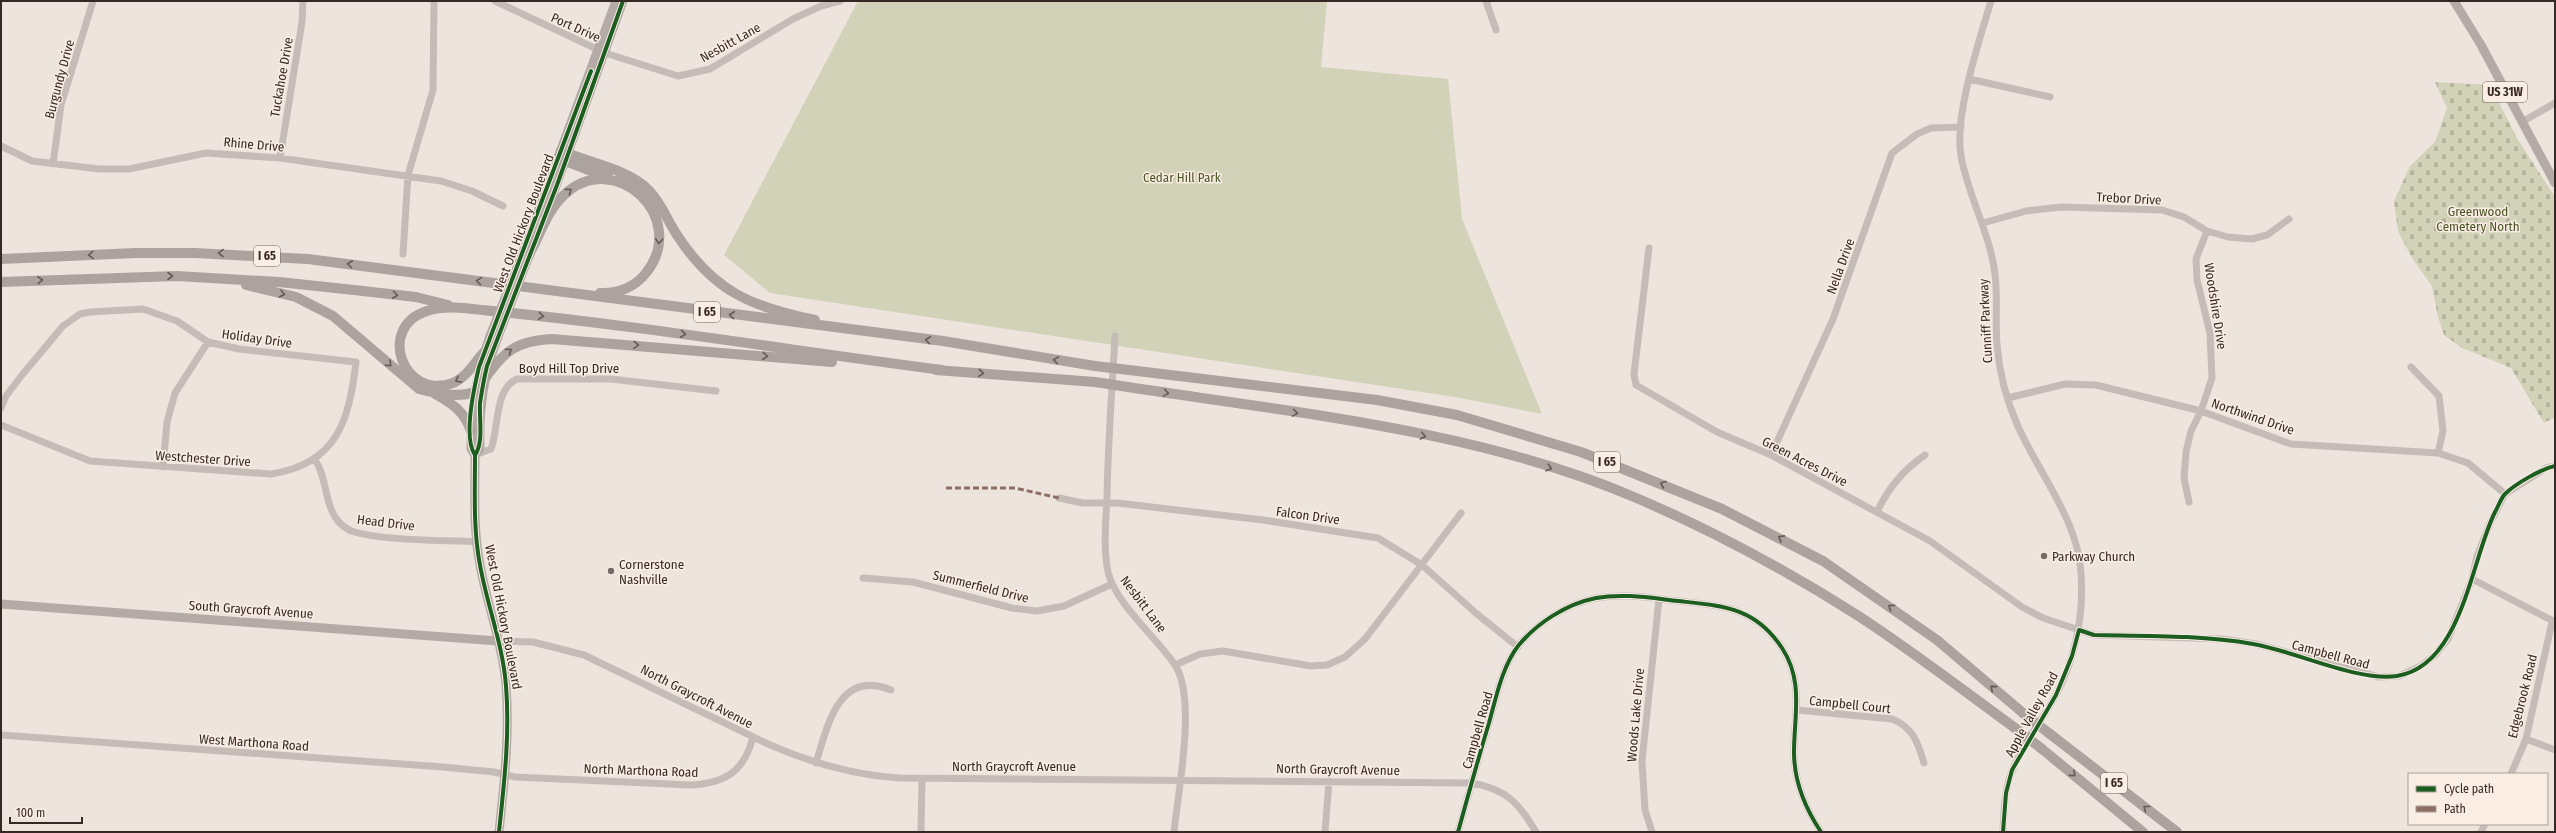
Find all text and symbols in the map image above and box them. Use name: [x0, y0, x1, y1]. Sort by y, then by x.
street label: Port Drive: [549, 10, 603, 45]
street label: Nesbitt Lane: [697, 20, 763, 65]
street label: Tuckahoe Drive: [267, 36, 296, 118]
street label: Burgundy Drive: [42, 38, 77, 120]
road number: US 31W: [2483, 82, 2527, 102]
street label: Rhine Drive: [223, 134, 285, 155]
street label: West Old Hickory Boulevard: [490, 152, 557, 294]
park label: Cedar Hill Park: [1143, 170, 1222, 185]
one-way arrow: [565, 189, 572, 196]
street label: Trebor Drive: [2096, 189, 2162, 208]
park label: Greenwood Cemetery North: [2436, 204, 2520, 234]
street label: Nella Drive: [1823, 236, 1857, 296]
one-way arrow: [654, 238, 663, 244]
road number: I 65: [254, 246, 280, 266]
one-way arrow: [218, 249, 224, 257]
one-way arrow: [88, 251, 94, 259]
one-way arrow: [347, 260, 354, 269]
street label: Woodshire Drive: [2201, 262, 2230, 350]
one-way arrow: [167, 272, 173, 280]
one-way arrow: [37, 276, 43, 284]
one-way arrow: [476, 277, 482, 286]
street label: Cunniff Parkway: [1976, 278, 1995, 364]
one-way arrow: [279, 289, 286, 297]
one-way arrow: [392, 290, 398, 299]
road number: I 65: [694, 302, 720, 322]
one-way arrow: [538, 311, 544, 320]
one-way arrow: [729, 311, 735, 320]
street label: Holiday Drive: [221, 326, 293, 351]
one-way arrow: [680, 329, 686, 338]
one-way arrow: [925, 335, 931, 344]
one-way arrow: [633, 341, 639, 350]
one-way arrow: [505, 348, 512, 356]
one-way arrow: [762, 351, 768, 360]
one-way arrow: [1053, 356, 1059, 365]
one-way arrow: [384, 360, 392, 367]
street label: Boyd Hill Top Drive: [519, 361, 619, 376]
one-way arrow: [978, 369, 984, 378]
one-way arrow: [455, 375, 462, 382]
one-way arrow: [1163, 388, 1170, 397]
street label: Northwind Drive: [2209, 395, 2296, 438]
one-way arrow: [1292, 408, 1298, 417]
one-way arrow: [1420, 431, 1426, 439]
street label: Green Acres Drive: [1760, 434, 1850, 489]
street label: Westchester Drive: [155, 448, 251, 469]
road number: I 65: [1594, 452, 1620, 472]
one-way arrow: [1545, 463, 1552, 472]
one-way arrow: [1660, 481, 1668, 489]
street label: Falcon Drive: [1275, 504, 1341, 527]
street label: Head Drive: [356, 512, 416, 533]
one-way arrow: [1778, 536, 1786, 543]
street label: West Old Hickory Boulevard: [482, 544, 525, 691]
place label: Parkway Church: [2052, 549, 2135, 564]
marker: Parkway Church: [2039, 551, 2049, 561]
place label: Cornerstone Nashville: [619, 557, 684, 587]
marker: Cornerstone Nashville: [606, 566, 616, 576]
street label: Summerfield Drive: [931, 567, 1030, 606]
street label: Nesbitt Lane: [1117, 573, 1170, 636]
street label: South Graycroft Avenue: [188, 598, 314, 621]
one-way arrow: [1889, 605, 1896, 612]
street label: Campbell Road: [2290, 637, 2371, 672]
street label: Edgebrook Road: [2505, 653, 2540, 740]
street label: North Graycroft Avenue: [638, 662, 755, 731]
street label: Woods Lake Drive: [1624, 668, 1647, 762]
street label: Apple Valley Road: [2002, 669, 2061, 759]
one-way arrow: [1991, 685, 1998, 692]
street label: Campbell Road: [1459, 690, 1496, 771]
street label: Campbell Court: [1808, 693, 1892, 716]
street label: West Marthona Road: [198, 731, 309, 754]
street label: North Graycroft Avenue: [952, 759, 1076, 774]
street label: North Marthona Road: [583, 761, 699, 780]
street label: North Graycroft Avenue: [1276, 761, 1400, 778]
one-way arrow: [2068, 770, 2075, 777]
road number: I 65: [2101, 773, 2127, 793]
legend: [2408, 773, 2548, 825]
text: Cycle path: [2444, 782, 2494, 796]
scale bar: [10, 799, 82, 825]
text: Path: [2444, 802, 2466, 816]
text: 100 m: [16, 806, 45, 820]
one-way arrow: [2143, 806, 2150, 813]

